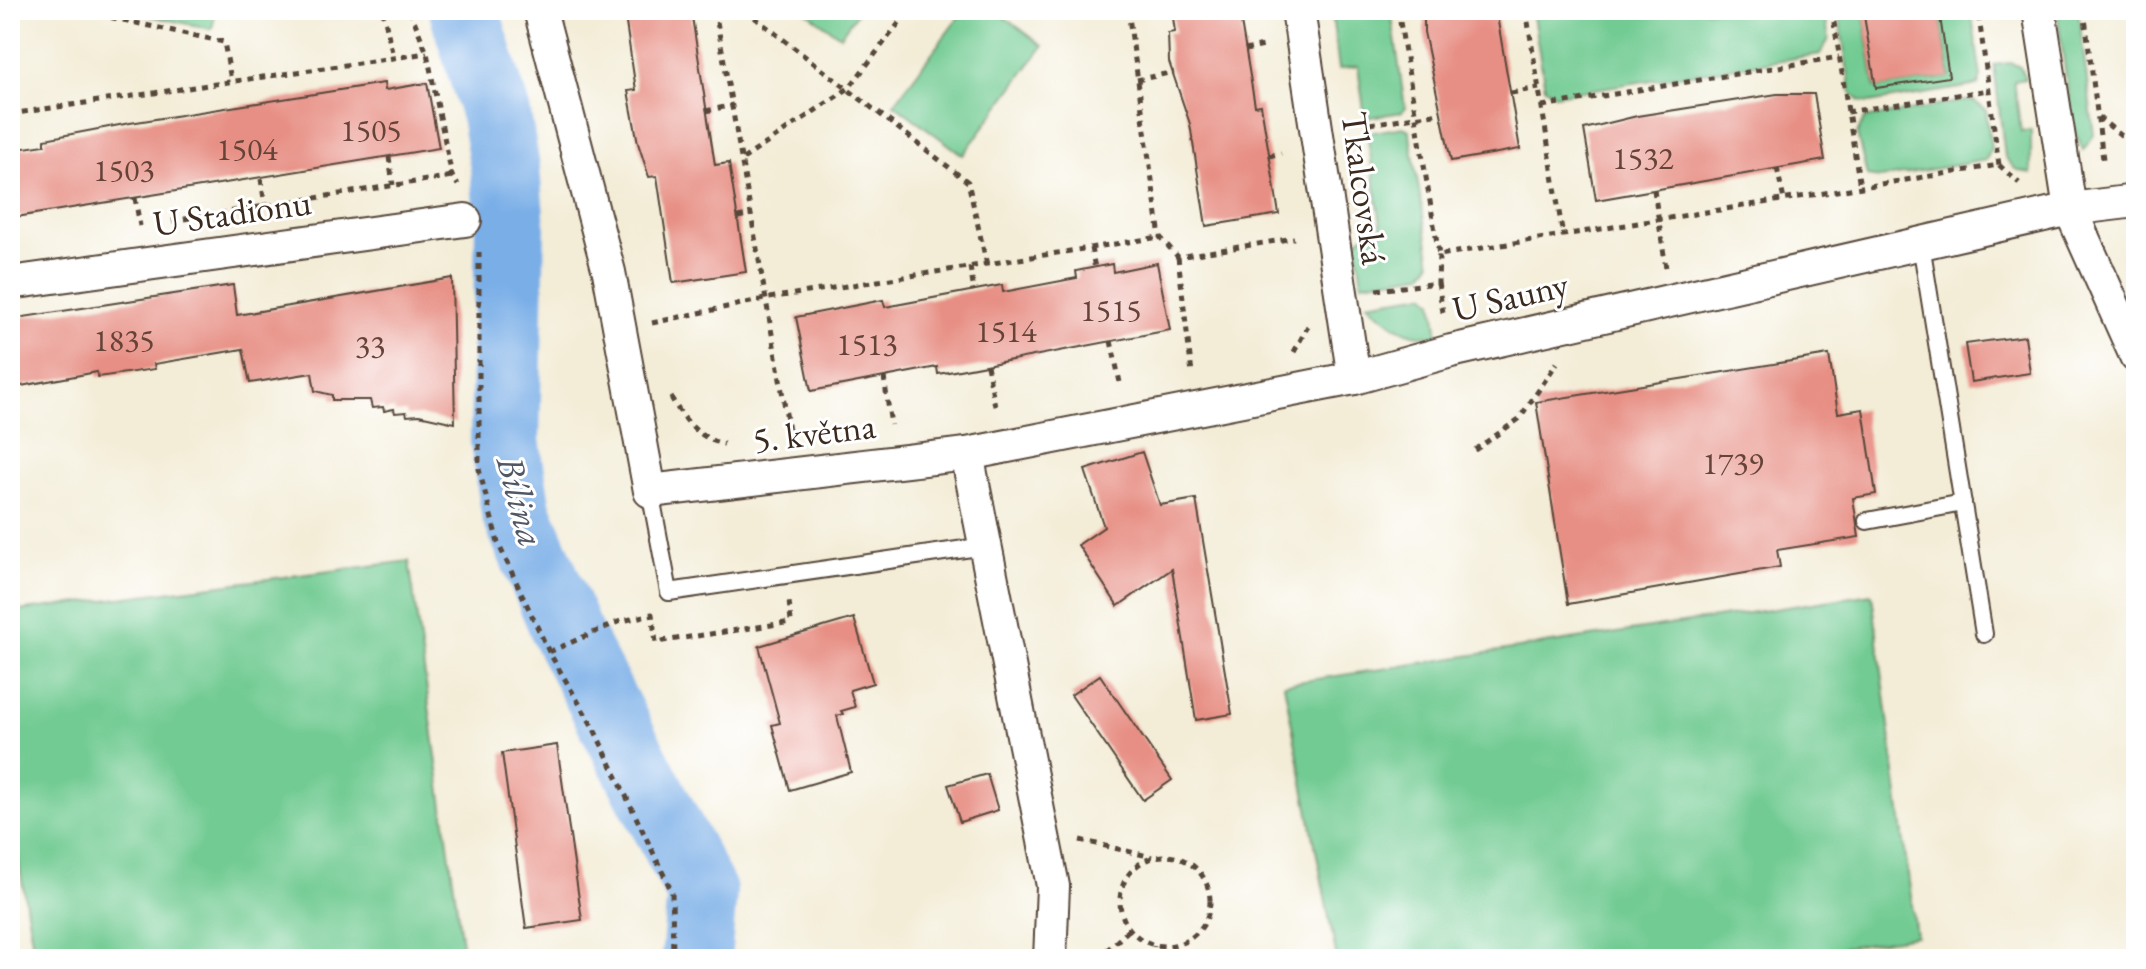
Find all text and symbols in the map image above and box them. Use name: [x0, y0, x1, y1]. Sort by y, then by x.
house number: 1505: [340, 109, 402, 151]
street label: Tkalcovská: [1331, 109, 1399, 268]
house number: 1504: [216, 128, 278, 170]
house number: 1532: [1612, 137, 1674, 179]
house number: 1503: [93, 149, 155, 191]
street label: U Stadionu: [150, 178, 314, 247]
street label: U Sauny: [1448, 260, 1573, 333]
house number: 1515: [1080, 289, 1142, 331]
house number: 1514: [975, 310, 1037, 352]
house number: 1835: [93, 319, 155, 361]
house number: 1513: [836, 323, 898, 365]
house number: 33: [355, 325, 385, 367]
street label: 5. května: [750, 402, 879, 463]
house number: 1739: [1702, 442, 1764, 484]
water label: Bílina: [486, 449, 557, 552]

